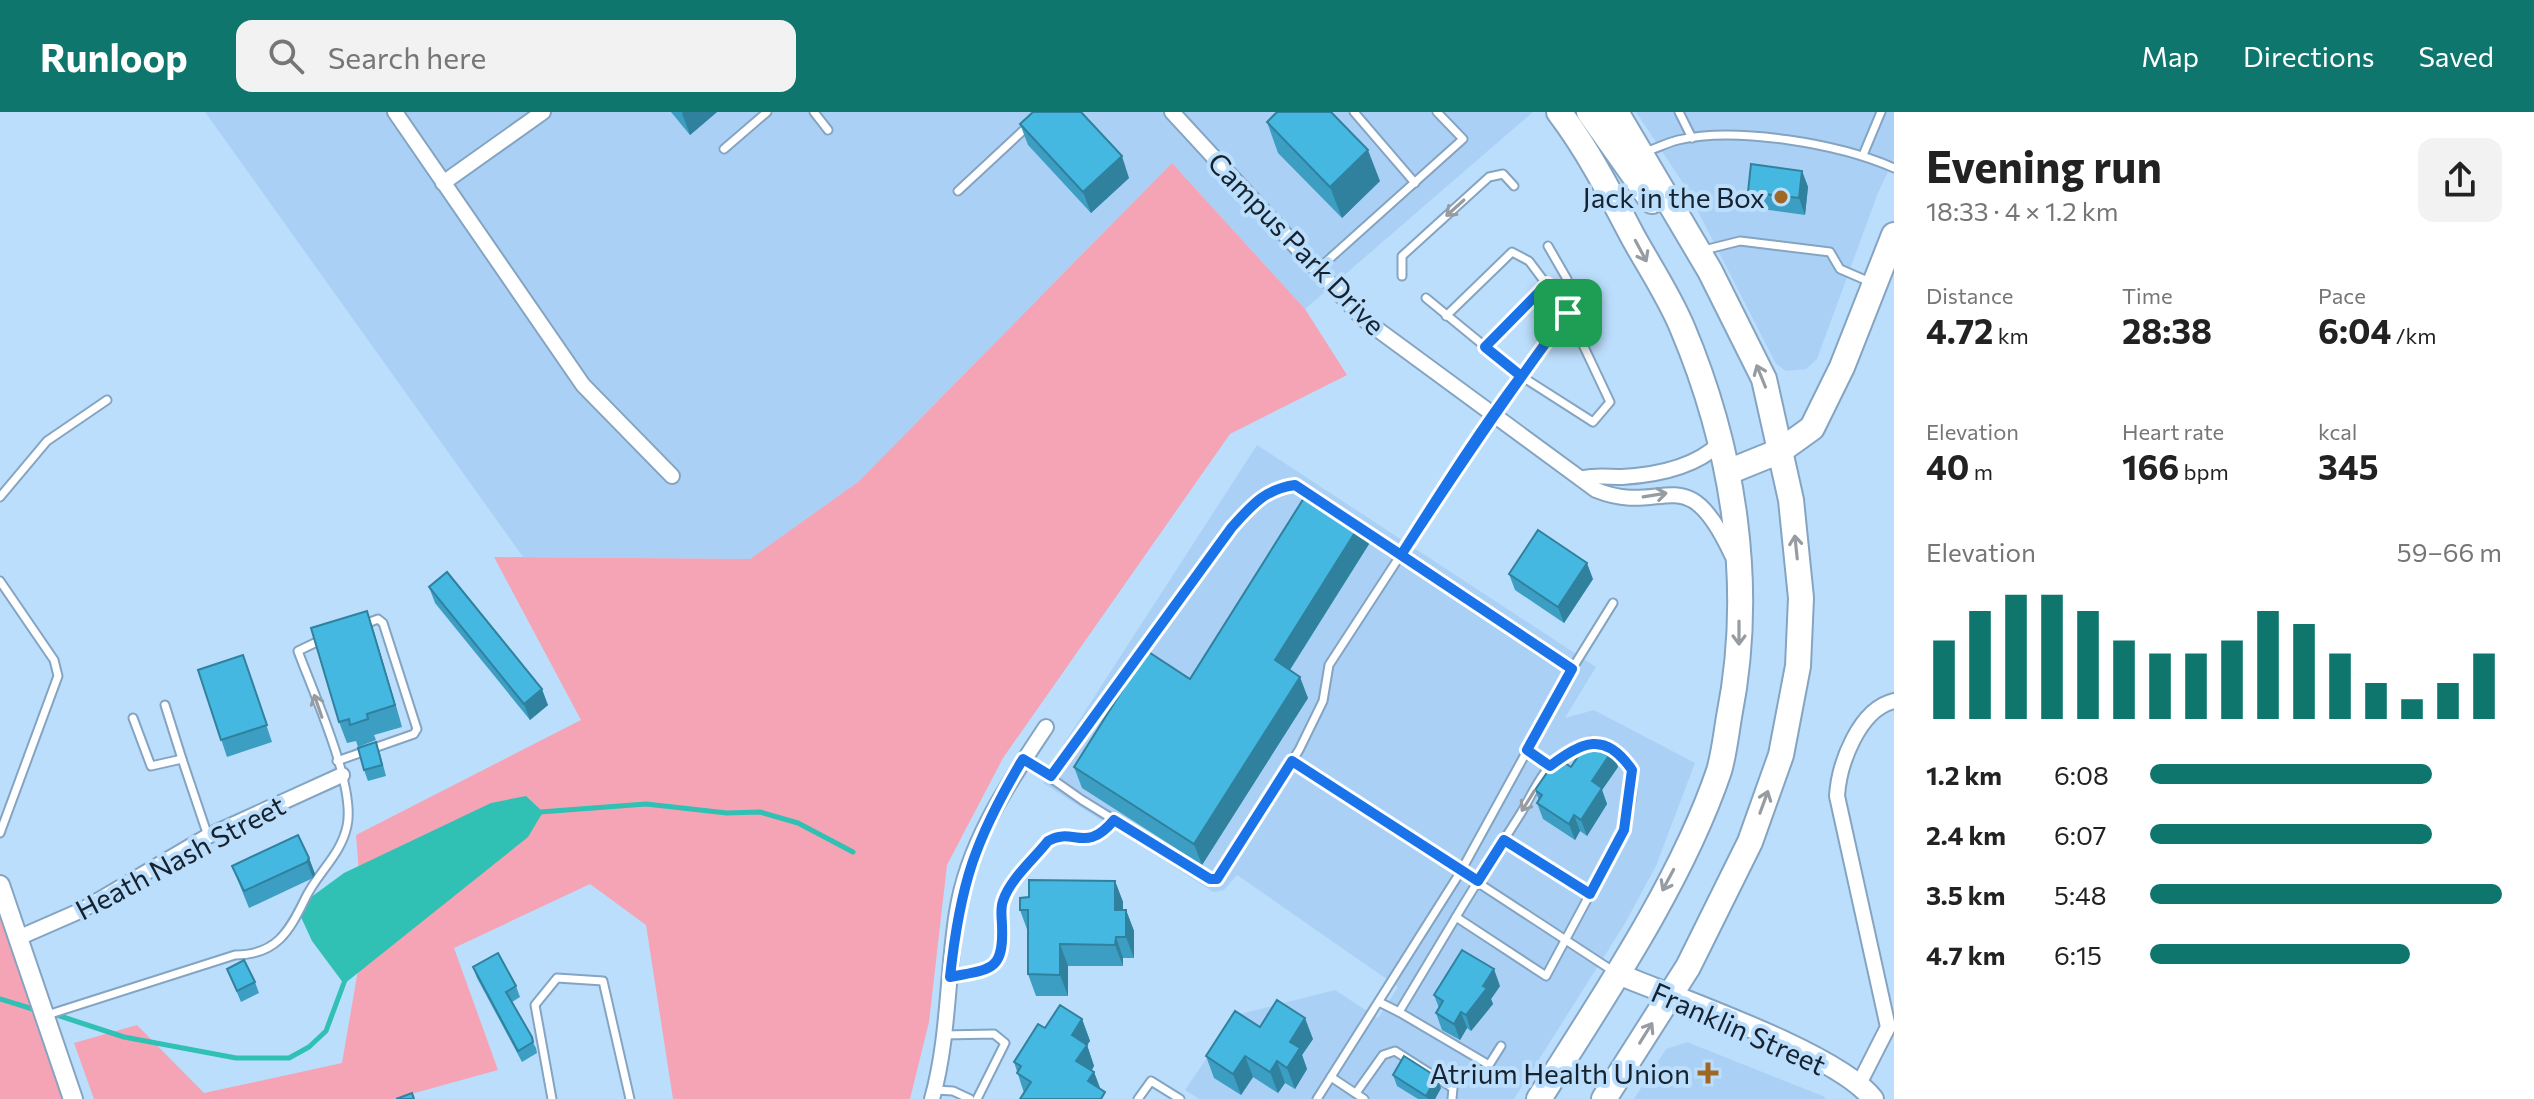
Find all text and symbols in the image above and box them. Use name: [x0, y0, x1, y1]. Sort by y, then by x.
search box: [236, 20, 796, 92]
text: Runloop: [40, 33, 188, 80]
icon: search: [264, 34, 308, 78]
text: Search here: [328, 38, 486, 75]
text: Map: [2141, 39, 2199, 73]
text: Directions: [2243, 39, 2374, 73]
text: Saved: [2418, 39, 2494, 73]
text: Evening run: [1926, 138, 2162, 192]
button: share: [2418, 138, 2502, 222]
street label: Campus Park Drive: [1201, 145, 1393, 341]
place label: Jack in the Box: [1583, 180, 1765, 214]
marker: Jack in the Box: [1772, 188, 1790, 206]
text: 18:33 · 4 × 1.2 km: [1926, 195, 2118, 226]
one-way arrow: [1445, 199, 1465, 217]
one-way arrow: [1634, 239, 1650, 263]
pin: [1534, 279, 1602, 347]
text: Distance: [1926, 282, 2013, 309]
text: Time: [2122, 282, 2173, 309]
text: Pace: [2318, 282, 2366, 309]
icon: arrive: [1546, 291, 1590, 335]
text: 4.72: [1926, 309, 1993, 351]
text: 28:38: [2122, 309, 2212, 351]
text: 6:04: [2318, 309, 2391, 351]
text: km: [1993, 322, 2029, 349]
text: /km: [2391, 322, 2437, 349]
one-way arrow: [1752, 364, 1767, 388]
text: Elevation: [1926, 418, 2019, 445]
text: Heart rate: [2122, 418, 2224, 445]
text: kcal: [2318, 418, 2357, 445]
text: 40: [1926, 445, 1969, 487]
text: 166: [2122, 445, 2179, 487]
text: 345: [2318, 445, 2379, 487]
text: m: [1969, 458, 1993, 485]
text: bpm: [2179, 458, 2229, 485]
one-way arrow: [1642, 487, 1668, 502]
one-way arrow: [1788, 534, 1803, 561]
text: Elevation: [1926, 536, 2036, 567]
text: 59–66 m: [2397, 536, 2502, 567]
one-way arrow: [1732, 619, 1747, 646]
one-way arrow: [309, 694, 324, 719]
text: 1.2 km: [1926, 759, 2002, 790]
text: 6:08: [2054, 759, 2109, 790]
street label: Heath Nash Street: [69, 787, 291, 927]
one-way arrow: [1520, 789, 1536, 812]
one-way arrow: [1758, 790, 1773, 815]
text: 2.4 km: [1926, 819, 2006, 850]
text: 6:07: [2054, 819, 2107, 850]
one-way arrow: [1660, 867, 1676, 891]
text: 3.5 km: [1926, 879, 2005, 910]
text: 5:48: [2054, 879, 2106, 910]
text: 4.7 km: [1926, 939, 2005, 970]
text: 6:15: [2054, 939, 2102, 970]
street label: Franklin Street: [1647, 974, 1831, 1082]
one-way arrow: [1639, 1022, 1655, 1045]
place label: Atrium Health Union: [1430, 1056, 1690, 1090]
marker: Atrium Health Union: [1697, 1062, 1719, 1084]

